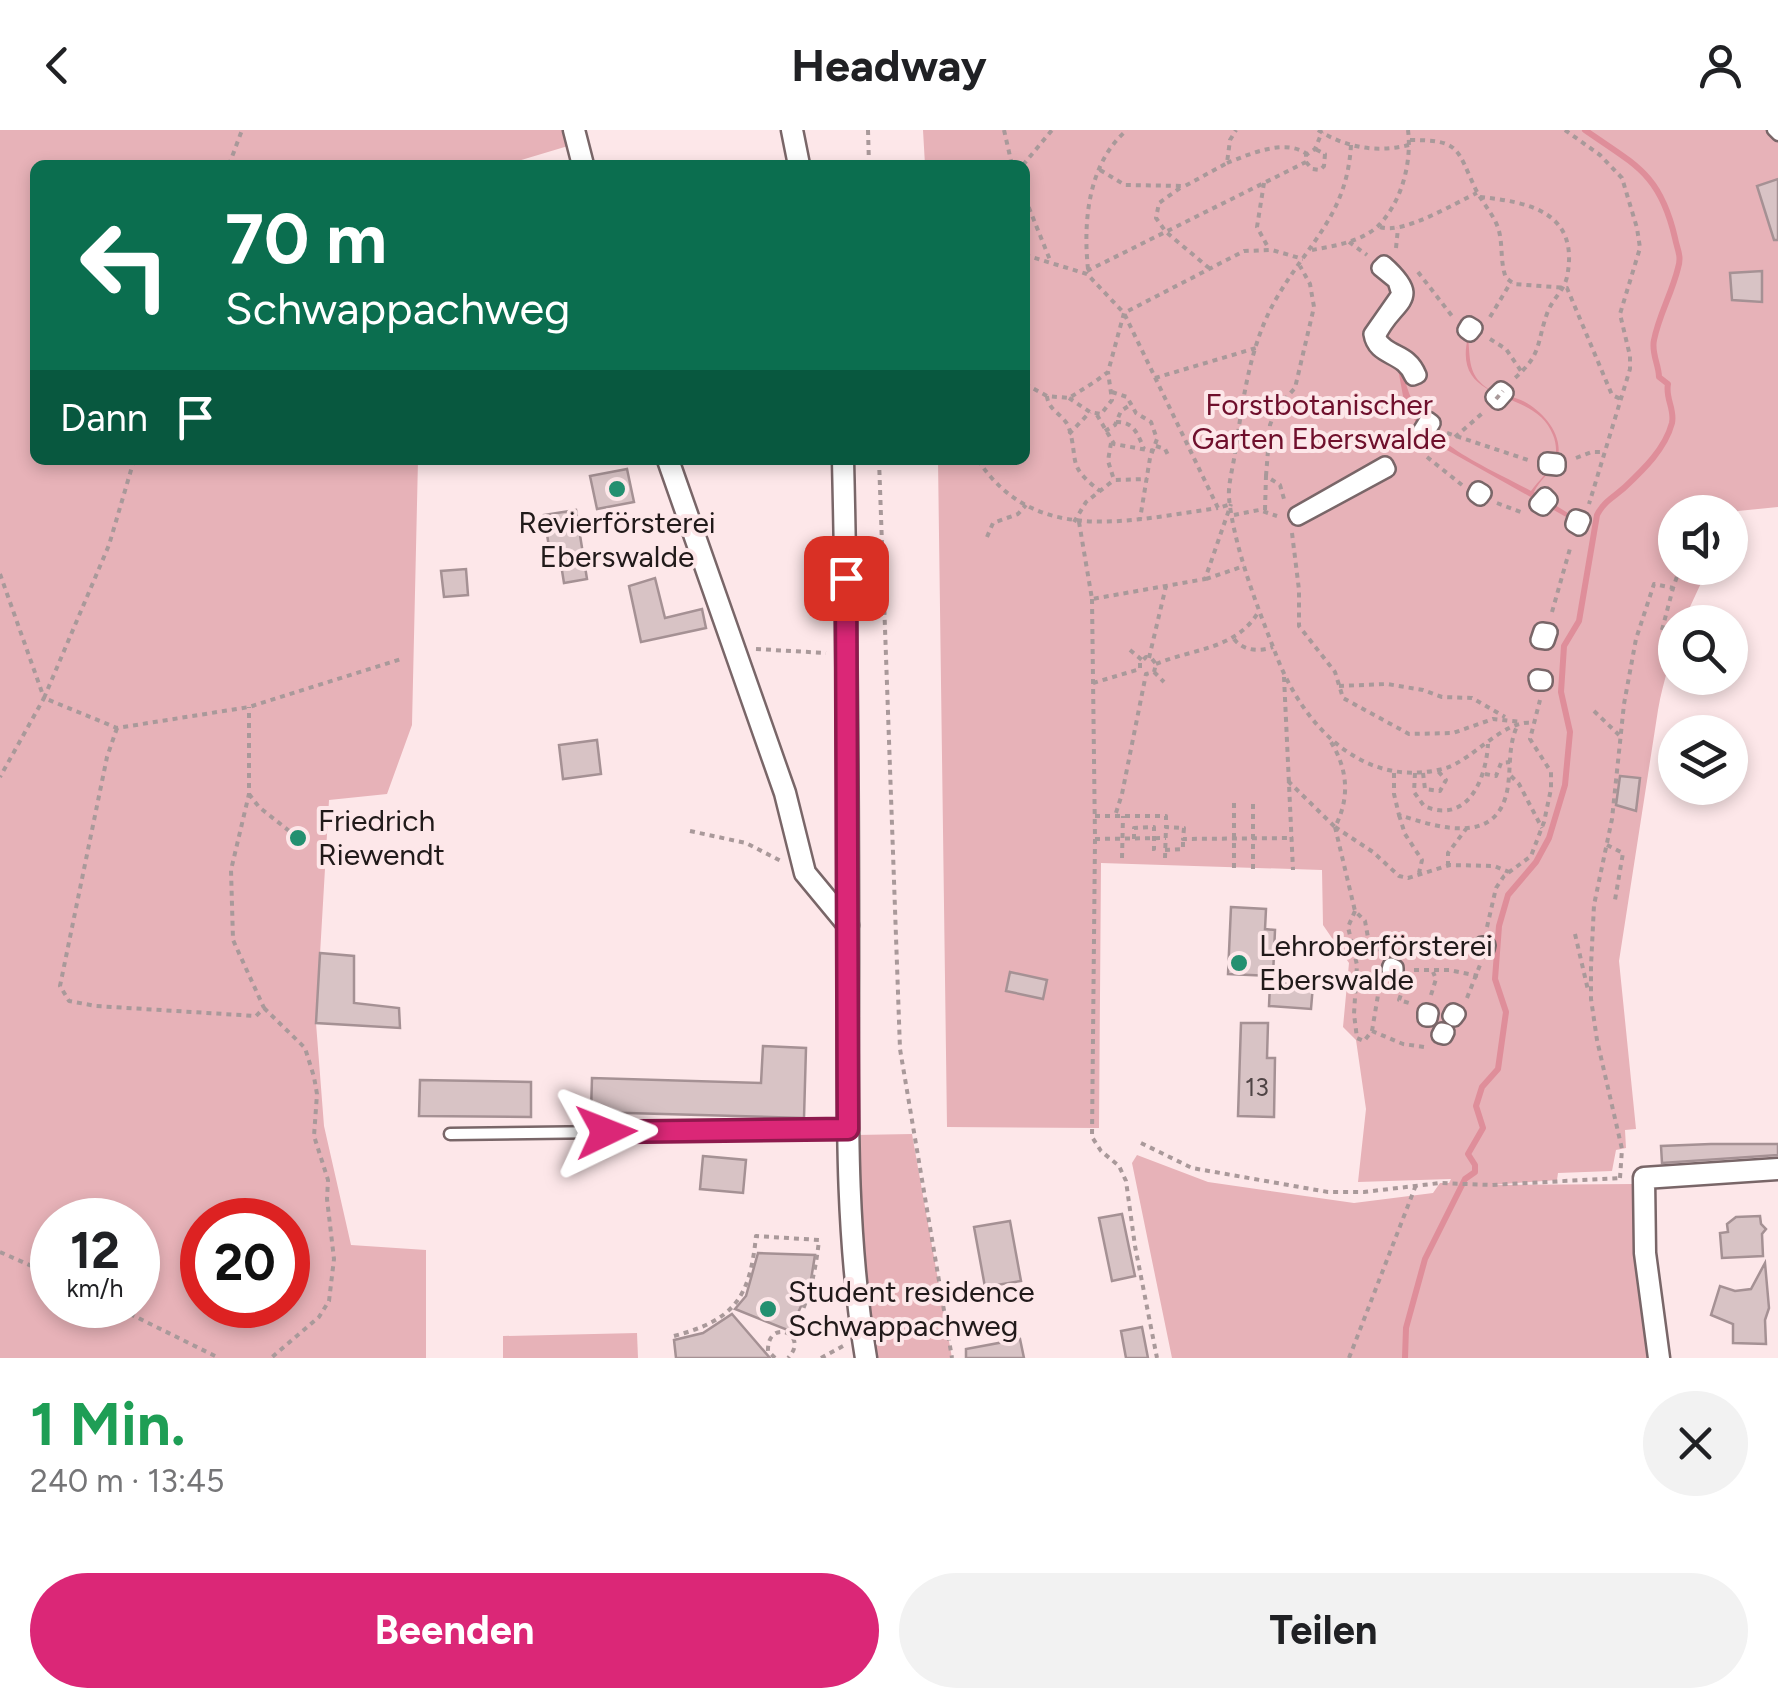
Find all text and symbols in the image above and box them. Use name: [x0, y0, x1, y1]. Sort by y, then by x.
icon: back: [30, 38, 85, 93]
text: Headway: [791, 38, 987, 92]
icon: person: [1693, 38, 1748, 93]
text: 70 m: [225, 196, 387, 281]
icon: left: [60, 200, 190, 330]
text: Schwappachweg: [225, 281, 570, 335]
park label: Forstbotanischer Garten Eberswalde: [1192, 386, 1446, 457]
icon: arrive: [168, 390, 223, 445]
text: Dann: [60, 395, 148, 441]
marker: Revierförsterei Eberswalde: [606, 478, 628, 500]
map controls: [1658, 495, 1748, 805]
button: sound: [1658, 495, 1748, 585]
place label: Revierförsterei Eberswalde: [518, 504, 716, 575]
pin: [804, 536, 889, 621]
icon: arrive: [819, 551, 874, 606]
button: search: [1658, 605, 1748, 695]
button: layers: [1658, 715, 1748, 805]
place label: Friedrich Riewendt: [318, 802, 445, 873]
marker: Friedrich Riewendt: [287, 827, 309, 849]
place label: Lehroberförsterei Eberswalde: [1259, 927, 1493, 998]
marker: Lehroberförsterei Eberswalde: [1228, 952, 1250, 974]
house number: 13: [1245, 1072, 1269, 1102]
position arrow: [554, 1080, 658, 1184]
speed limit sign: 20: [180, 1198, 310, 1328]
text: 12: [70, 1220, 120, 1281]
text: km/h: [66, 1273, 124, 1303]
place label: Student residence Schwappachweg: [788, 1273, 1035, 1344]
marker: Student residence Schwappachweg: [757, 1298, 779, 1320]
text: 1 Min.: [30, 1388, 186, 1460]
button: close: [1643, 1391, 1748, 1496]
text: 240 m · 13:45: [30, 1462, 224, 1500]
button: Beenden: [30, 1573, 879, 1688]
button: Teilen: [899, 1573, 1748, 1688]

